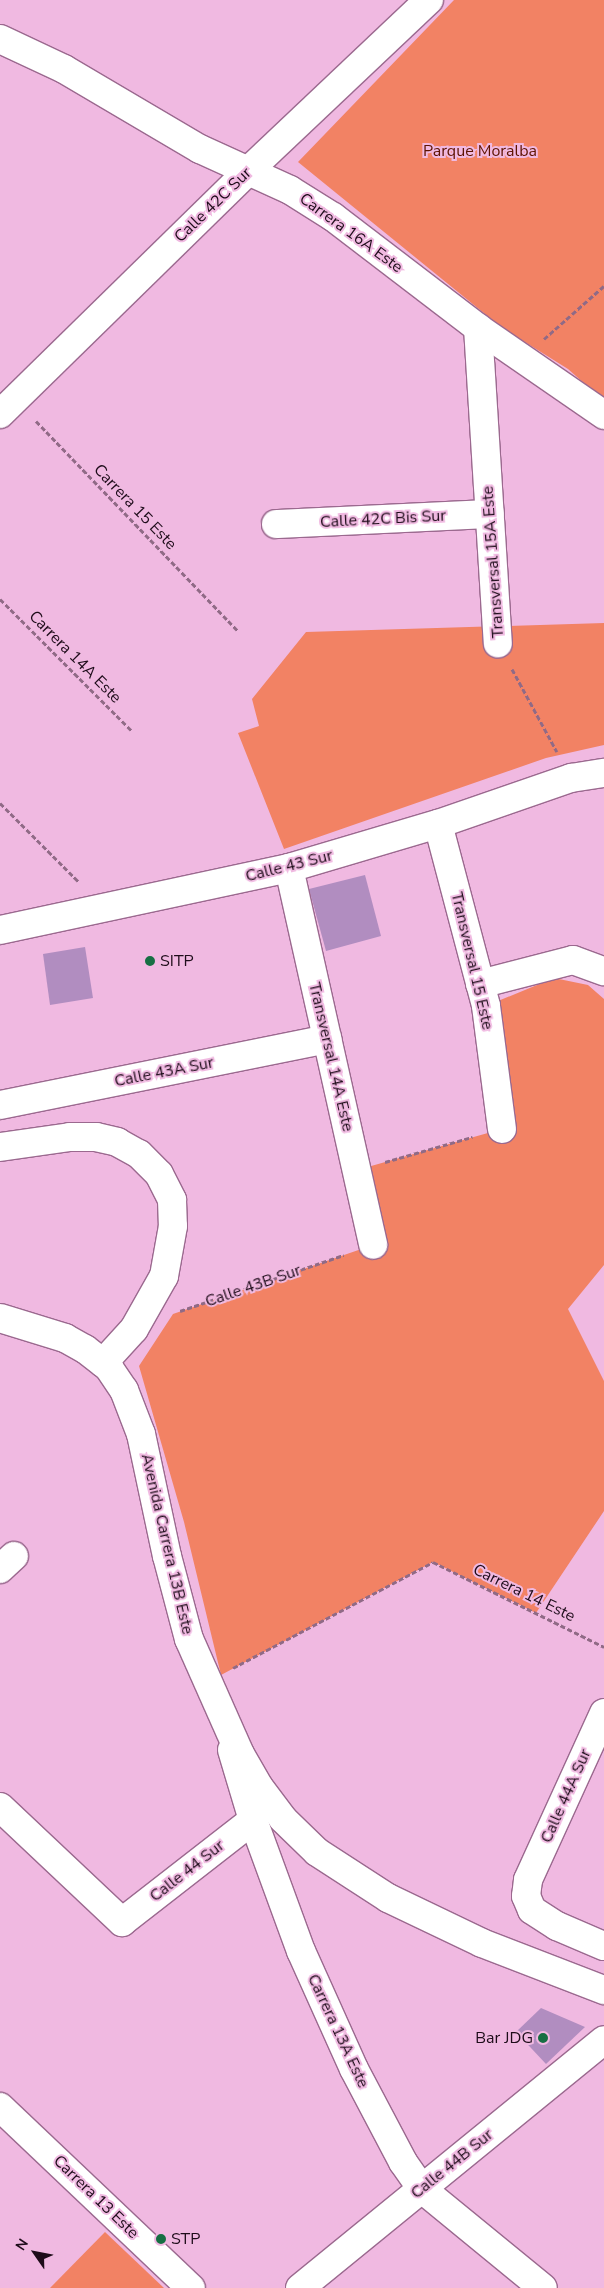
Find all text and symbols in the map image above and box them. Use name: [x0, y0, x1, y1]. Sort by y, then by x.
park label: Parque Moralba: [423, 141, 537, 161]
street label: Calle 42C Sur: [170, 163, 256, 247]
street label: Carrera 16A Este: [296, 189, 406, 277]
street label: Carrera 15 Este: [89, 460, 181, 554]
street label: Transversal 15A Este: [478, 485, 508, 639]
street label: Calle 42C Bis Sur: [320, 506, 446, 532]
street label: Carrera 14A Este: [25, 607, 125, 707]
street label: Calle 43 Sur: [244, 846, 334, 886]
street label: Transversal 15 Este: [447, 890, 497, 1032]
place label: SITP: [160, 951, 194, 971]
marker: SITP: [144, 955, 156, 967]
street label: Transversal 14A Este: [305, 981, 357, 1133]
street label: Calle 43A Sur: [113, 1053, 215, 1091]
street label: Calle 43B Sur: [203, 1261, 303, 1311]
street label: Avenida Carrera 13B Este: [137, 1452, 197, 1636]
street label: Carrera 14 Este: [470, 1560, 578, 1626]
street label: Calle 44A Sur: [537, 1746, 595, 1846]
street label: Calle 44 Sur: [146, 1836, 228, 1906]
street label: Carrera 13A Este: [303, 1971, 373, 2091]
place label: Bar JDG: [475, 2028, 533, 2048]
marker: Bar JDG: [537, 2032, 549, 2044]
street label: Calle 44B Sur: [407, 2125, 497, 2203]
street label: Carrera 13 Este: [49, 2151, 143, 2243]
north arrow: [10, 2228, 60, 2278]
place label: STP: [171, 2229, 200, 2249]
marker: STP: [155, 2233, 167, 2245]
text: N: [11, 2235, 33, 2254]

